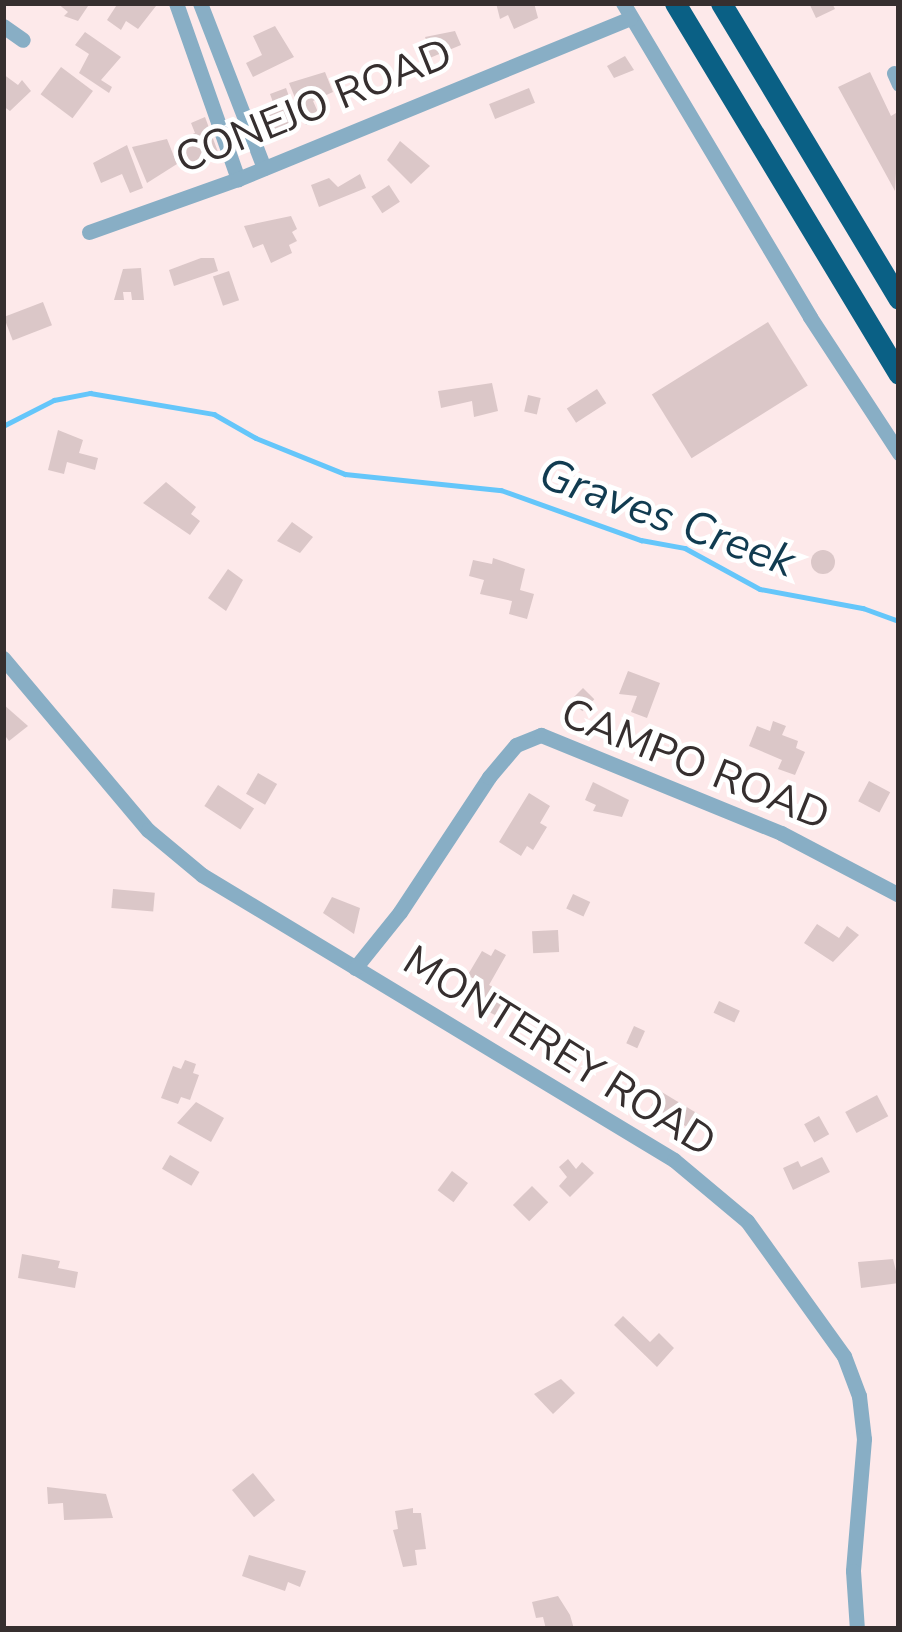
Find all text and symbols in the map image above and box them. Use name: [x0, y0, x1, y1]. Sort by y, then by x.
street label: CONEJO ROAD: [169, 29, 459, 185]
water label: Graves Creek: [532, 447, 802, 589]
street label: CAMPO ROAD: [554, 688, 836, 842]
street label: MONTEREY ROAD: [394, 936, 724, 1168]

